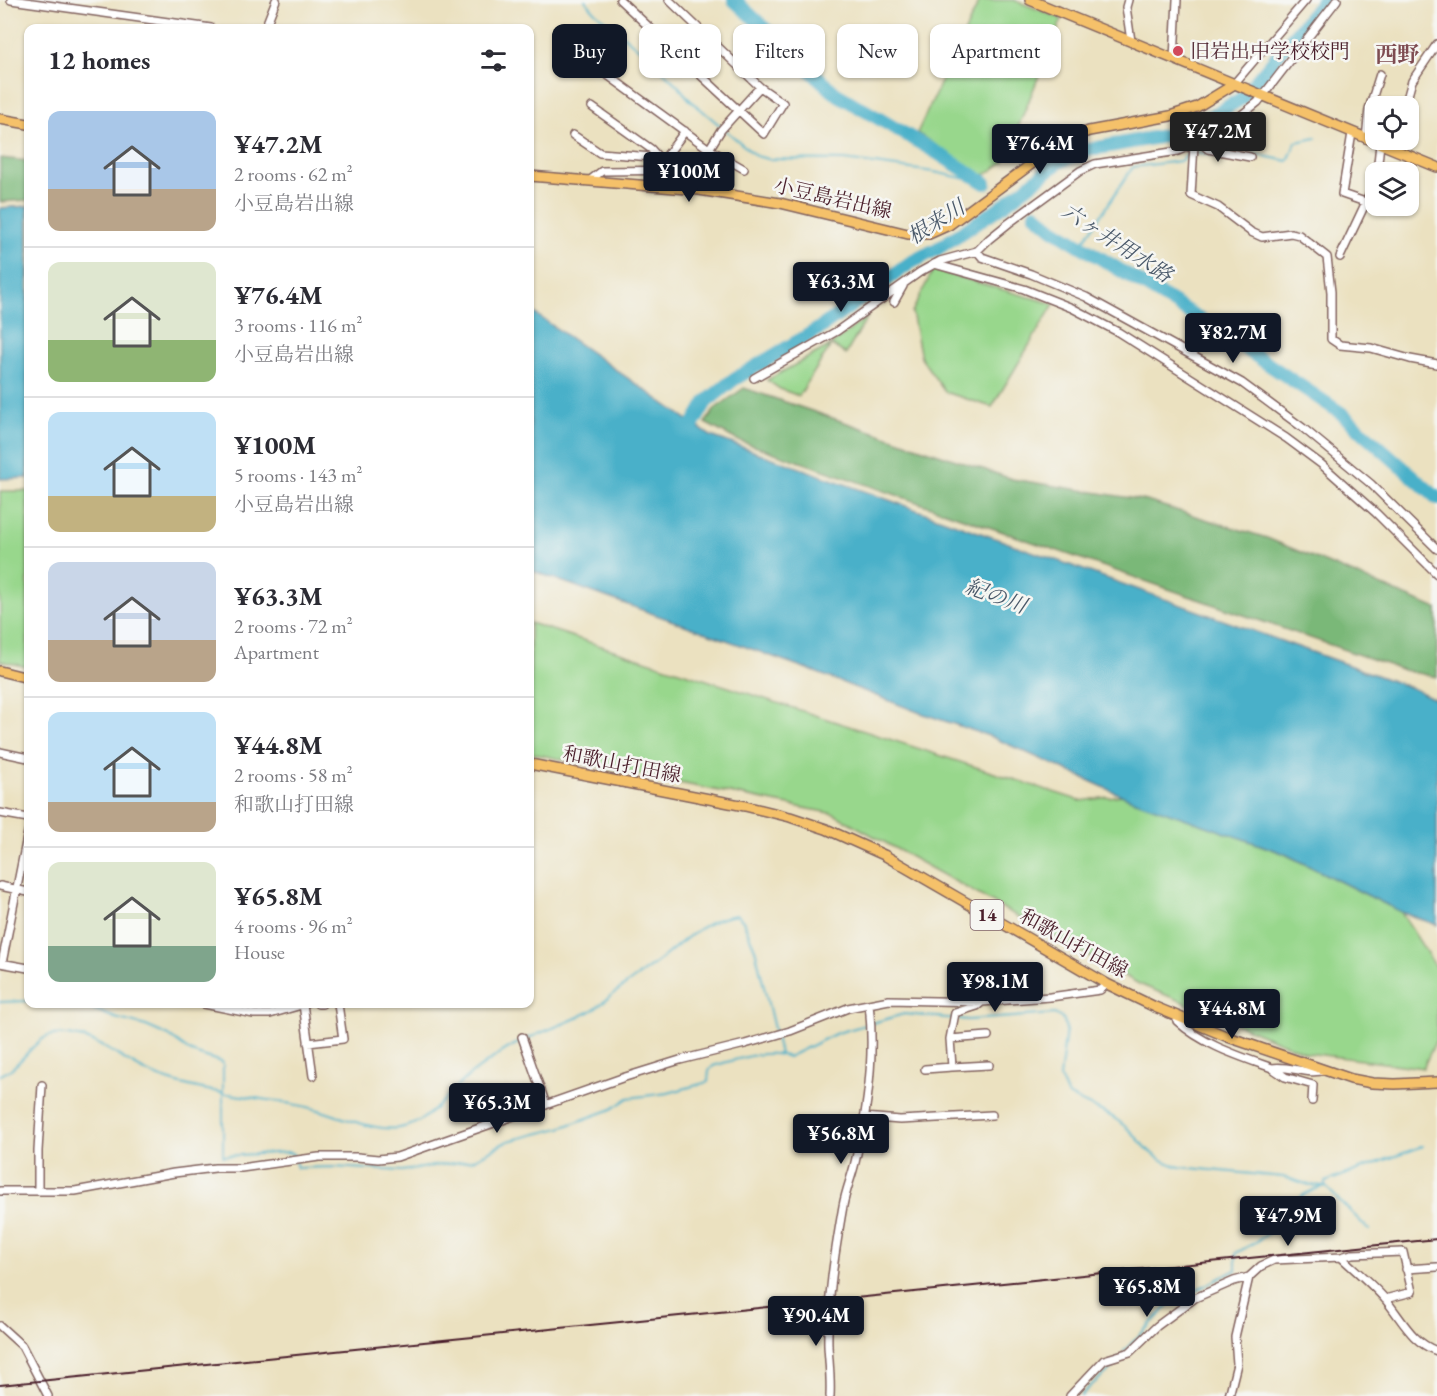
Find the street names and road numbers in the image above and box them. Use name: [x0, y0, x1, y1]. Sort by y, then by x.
street label: 小豆島岩出線: [772, 172, 894, 224]
street label: 和歌山打田線: [561, 740, 683, 788]
road number: 14: [970, 900, 1004, 930]
street label: 和歌山打田線: [1015, 903, 1133, 983]

